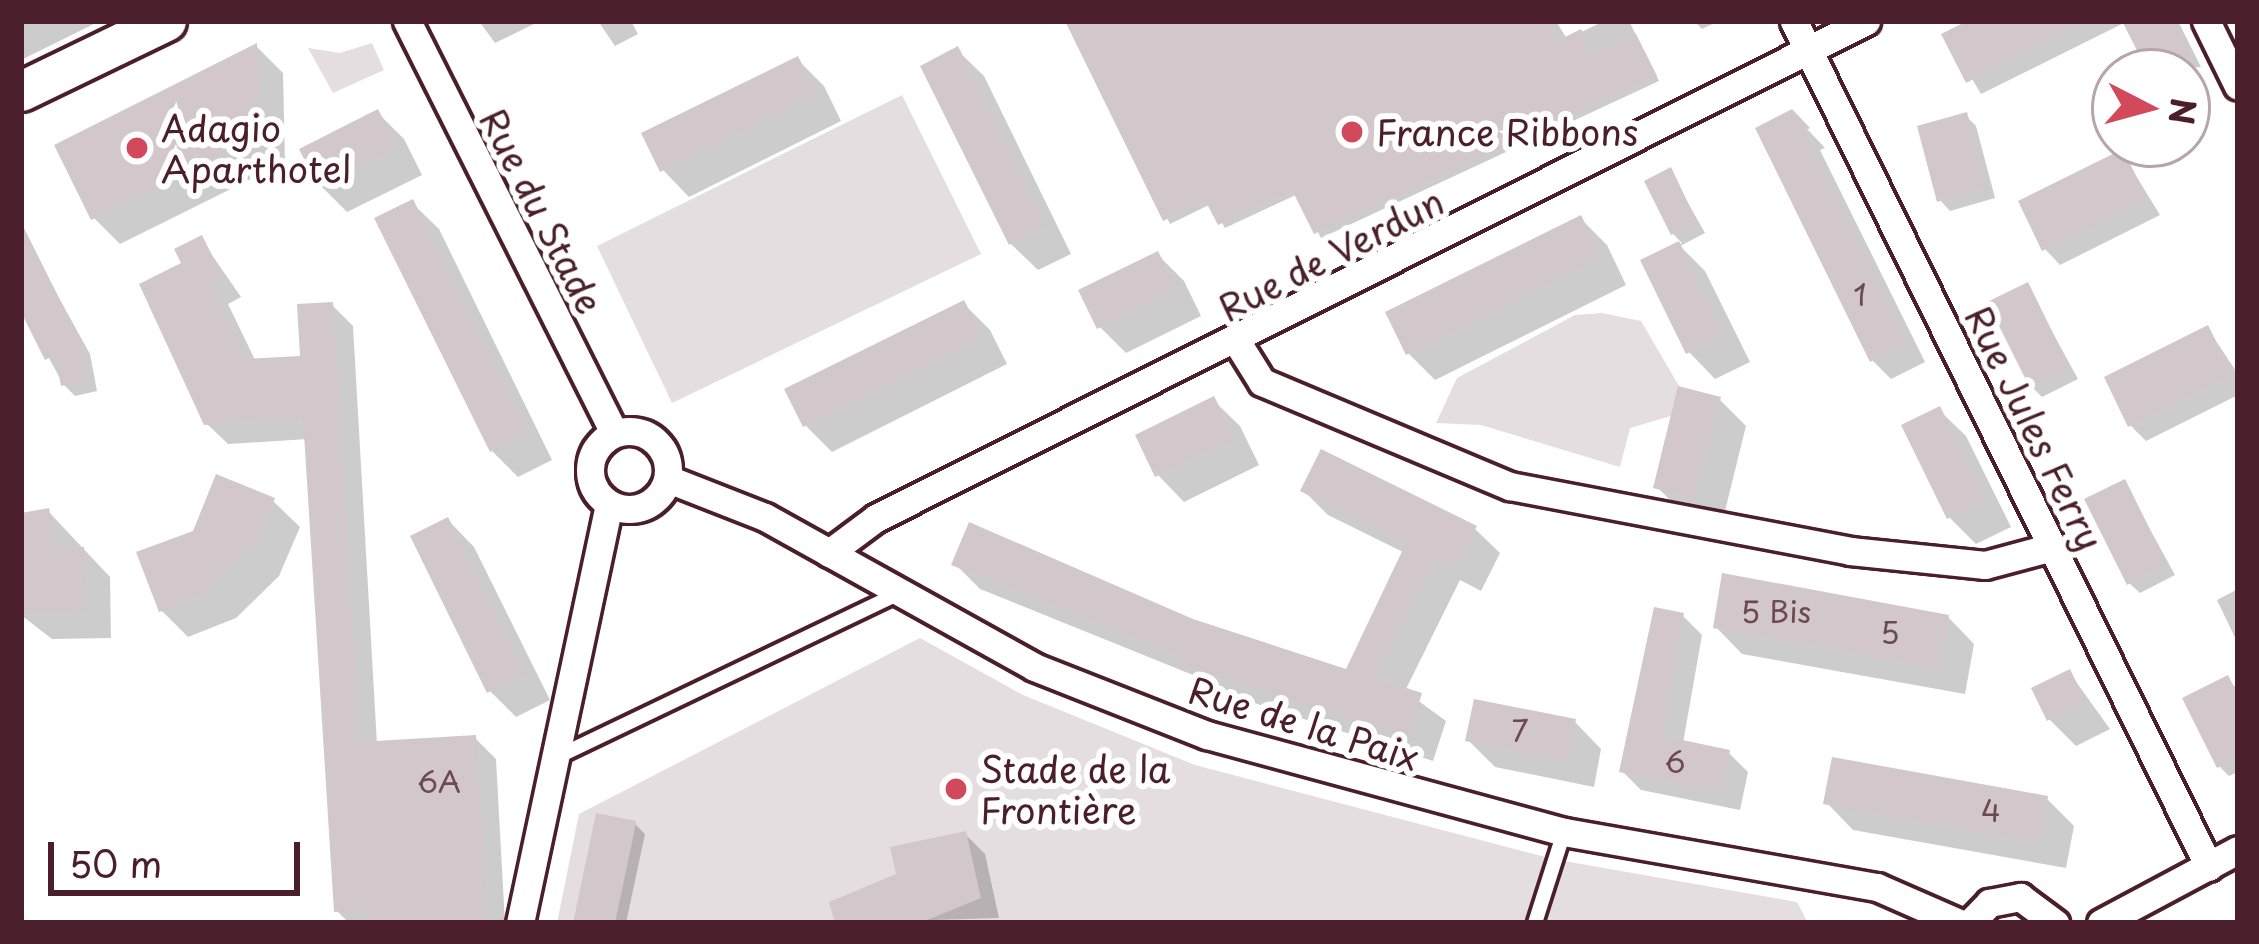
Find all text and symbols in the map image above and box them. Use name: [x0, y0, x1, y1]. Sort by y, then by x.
north arrow: [2091, 48, 2211, 168]
text: N: [2158, 96, 2210, 127]
street label: Rue du Stade: [471, 99, 613, 323]
place label: Adagio Aparthotel: [161, 105, 351, 190]
place label: France Ribbons: [1376, 110, 1639, 154]
marker: France Ribbons: [1339, 119, 1365, 145]
marker: Adagio Aparthotel: [124, 135, 150, 161]
street label: Rue de Verdun: [1210, 178, 1452, 330]
house number: 1: [1853, 276, 1867, 312]
street label: Rue Jules Ferry: [1956, 297, 2114, 559]
house number: 5 Bis: [1741, 593, 1811, 629]
house number: 5: [1880, 614, 1900, 650]
street label: Rue de la Paix: [1180, 666, 1428, 780]
house number: 7: [1511, 712, 1529, 748]
house number: 6: [1664, 743, 1686, 779]
place label: Stade de la Frontière: [980, 746, 1173, 831]
house number: 6A: [417, 763, 461, 799]
marker: Stade de la Frontière: [943, 776, 969, 802]
house number: 4: [1981, 792, 2001, 828]
scale bar: [54, 818, 306, 892]
text: 50 m: [69, 836, 162, 890]

